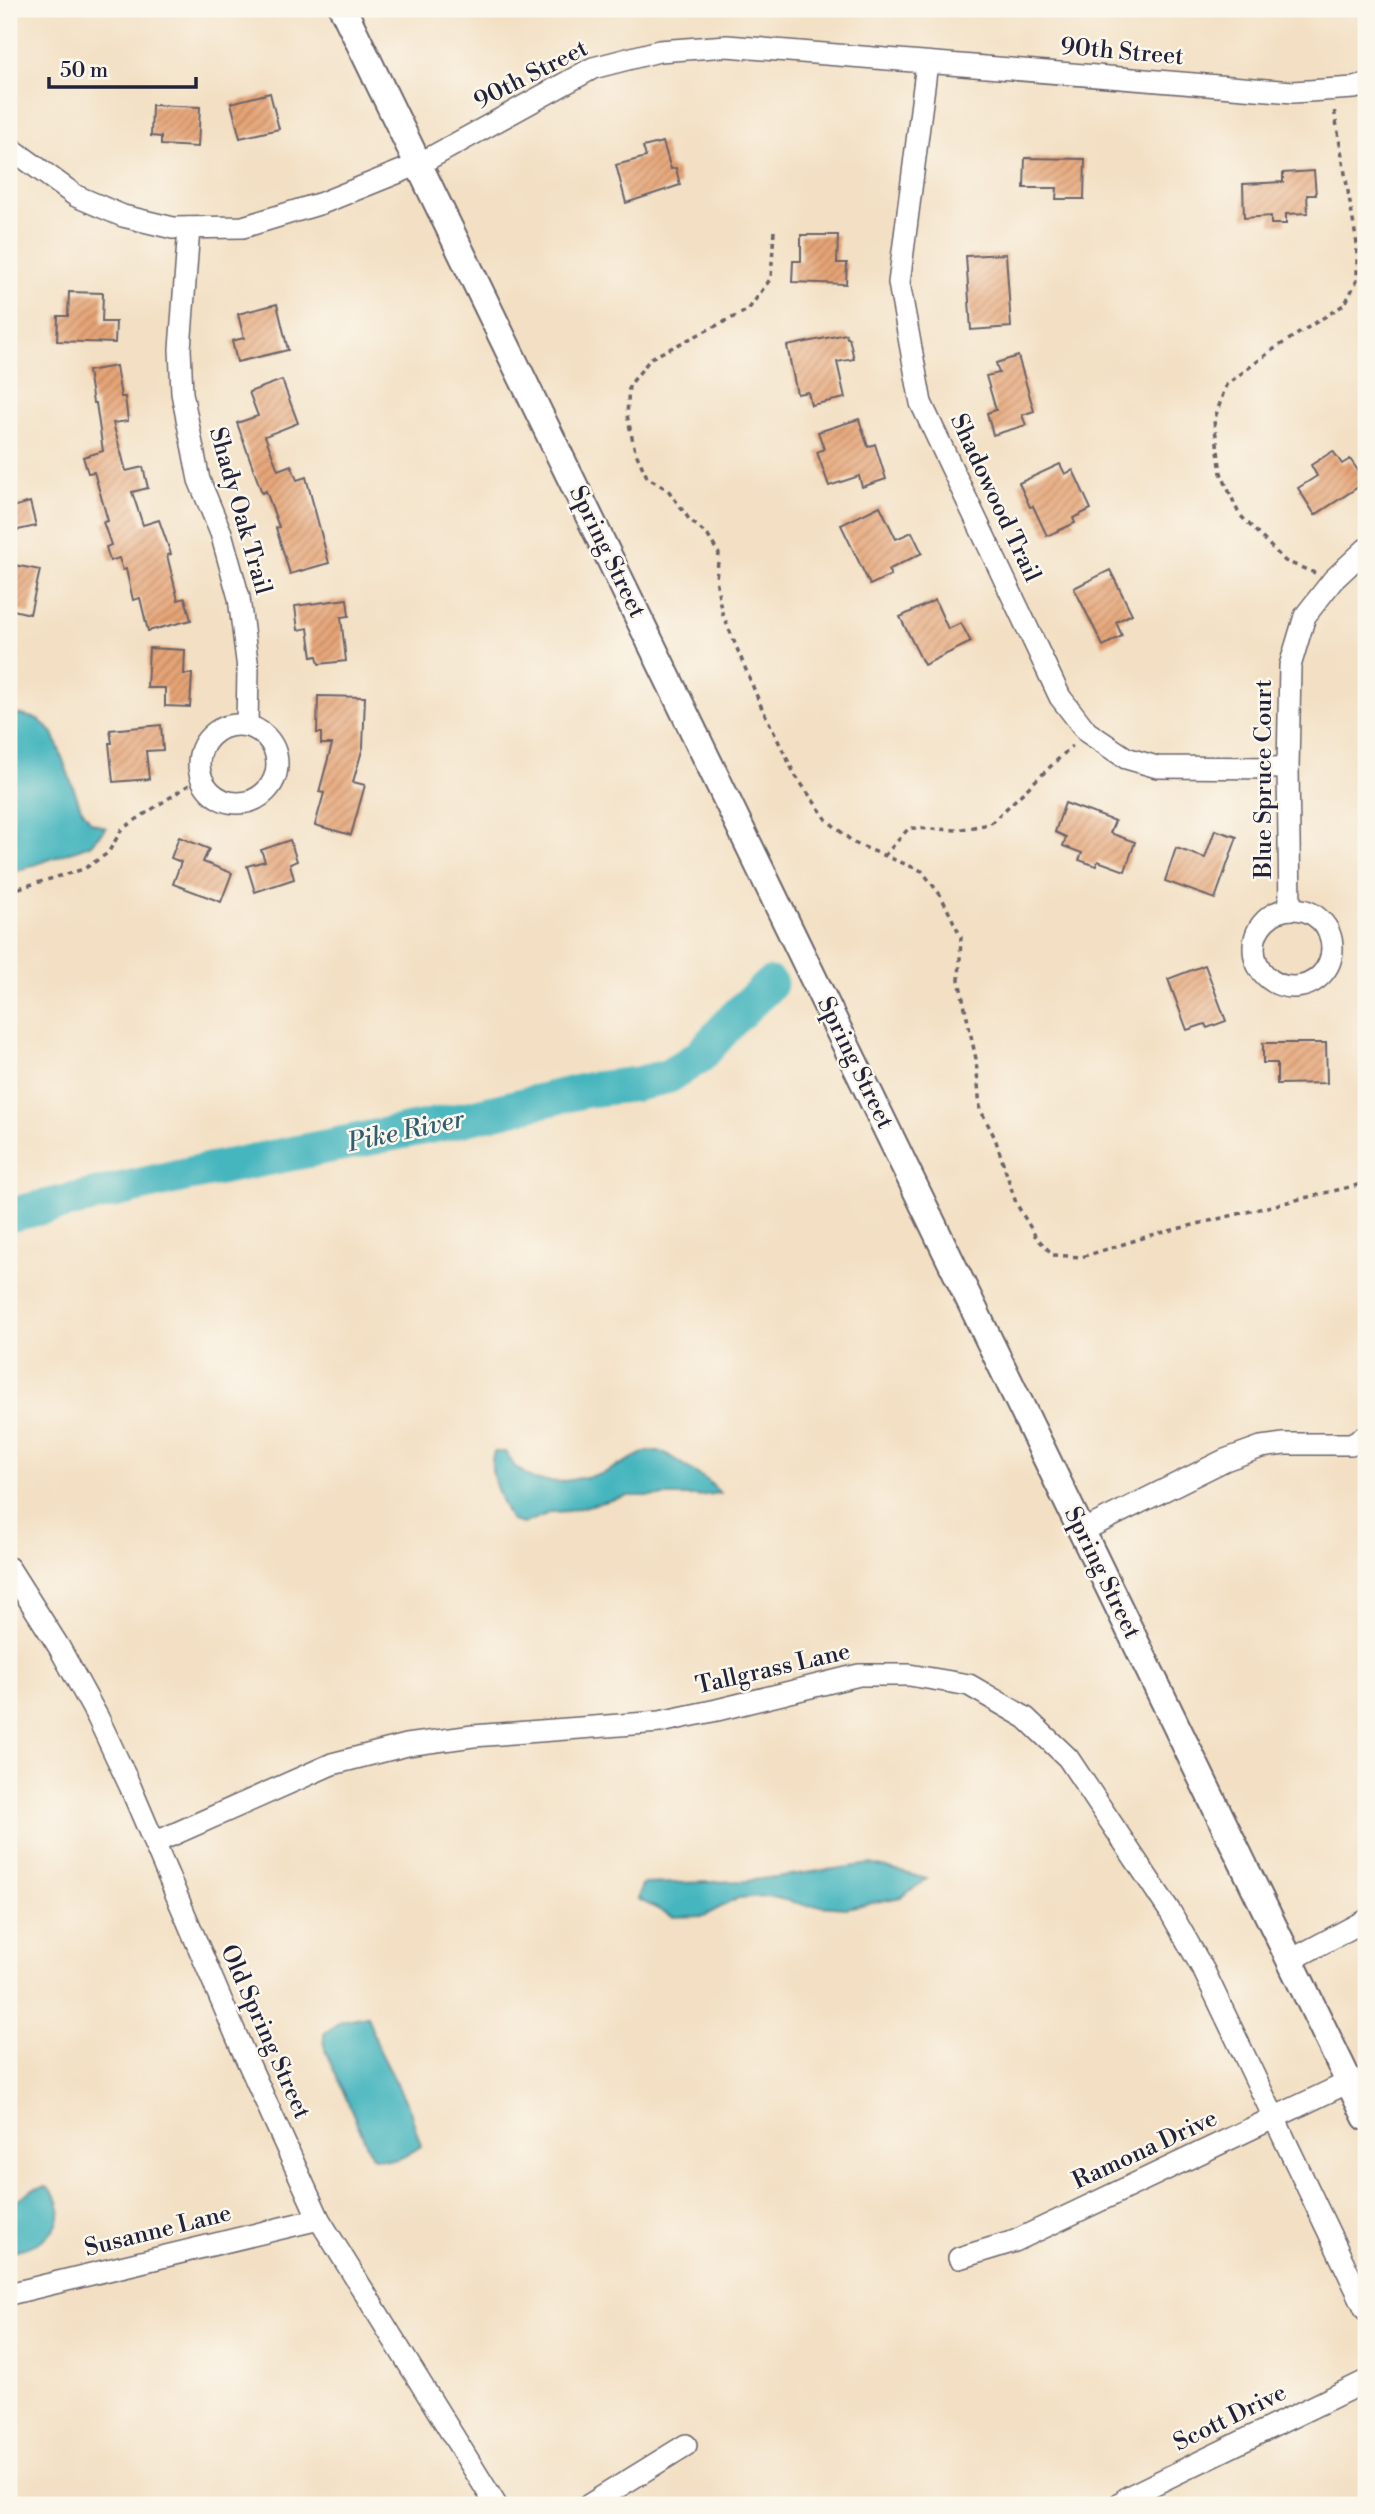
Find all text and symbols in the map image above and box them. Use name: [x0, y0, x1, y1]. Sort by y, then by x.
street label: 90th Street: [1059, 32, 1185, 72]
street label: 90th Street: [469, 33, 593, 116]
scale bar: [49, 46, 196, 90]
text: 50 m: [60, 58, 108, 84]
street label: Shadowood Trail: [943, 409, 1047, 587]
street label: Shady Oak Trail: [202, 424, 278, 598]
street label: Spring Street: [562, 481, 652, 623]
street label: Blue Spruce Court: [1249, 679, 1279, 880]
street label: Spring Street: [810, 992, 900, 1134]
water label: Pike River: [344, 1103, 468, 1159]
street label: Spring Street: [1057, 1502, 1147, 1644]
street label: Tallgrass Lane: [693, 1637, 853, 1701]
street label: Old Spring Street: [213, 1940, 317, 2124]
street label: Ramona Drive: [1068, 2103, 1222, 2197]
street label: Susanne Lane: [81, 2198, 235, 2264]
street label: Scott Drive: [1168, 2378, 1292, 2458]

